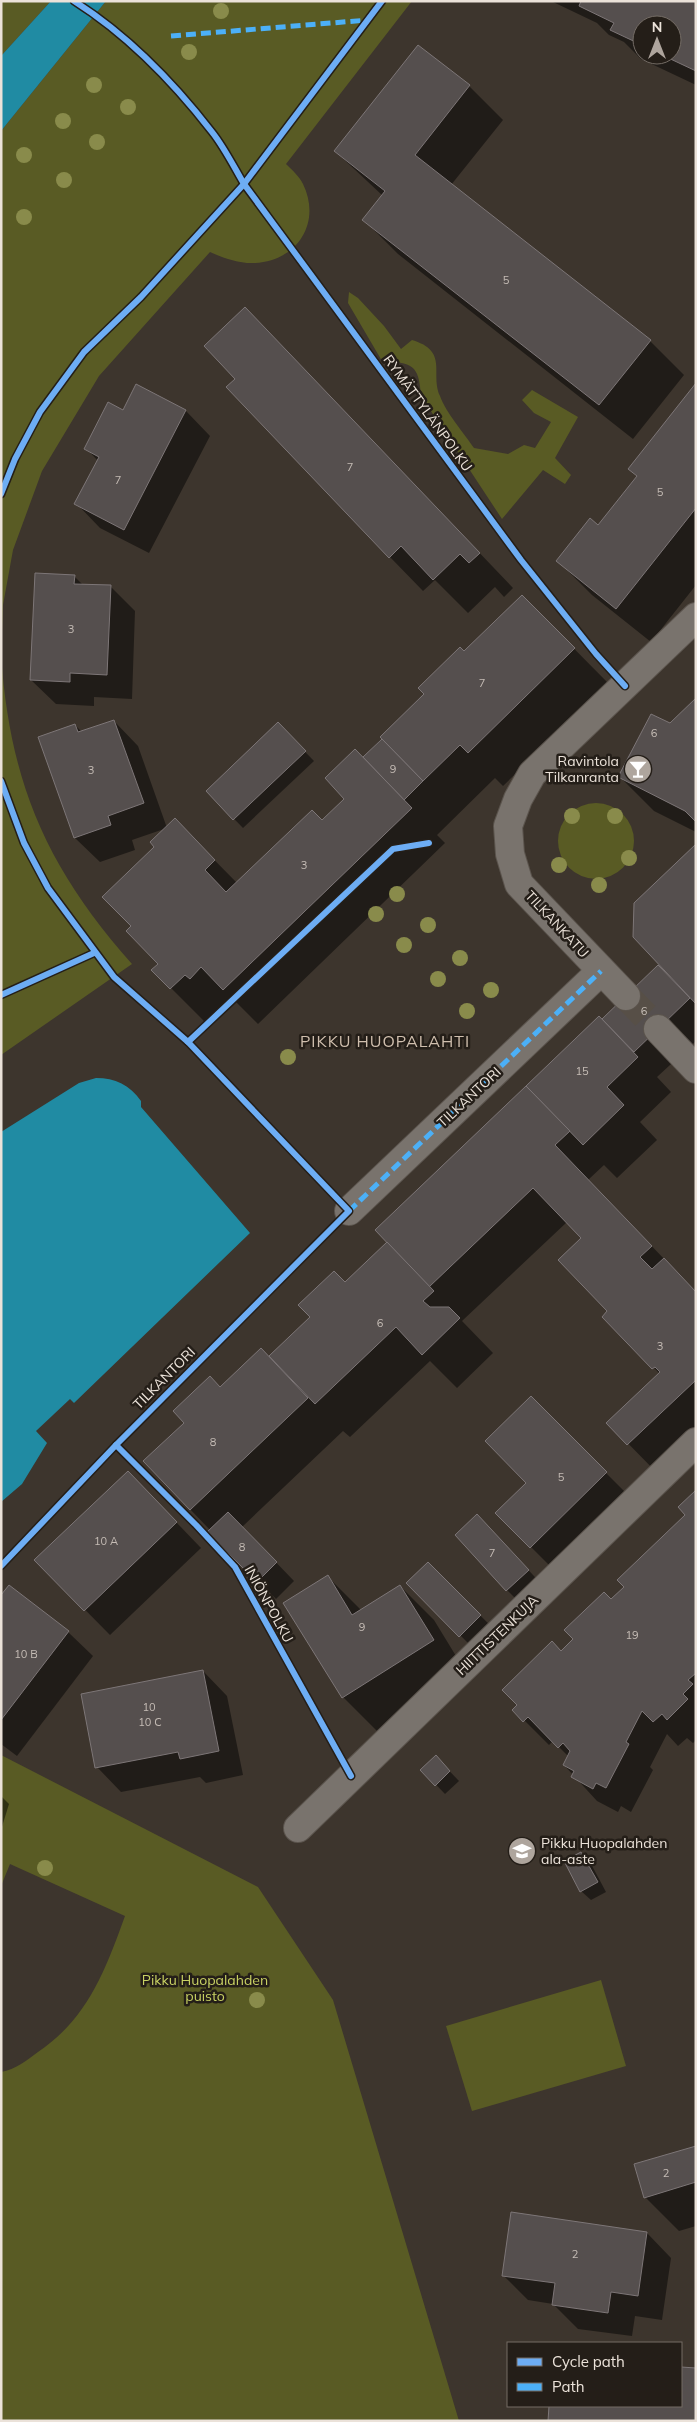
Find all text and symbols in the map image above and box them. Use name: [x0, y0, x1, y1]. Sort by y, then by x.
north arrow: [632, 15, 682, 65]
text: N: [652, 18, 662, 36]
house number: 5: [503, 273, 510, 287]
street label: RYMÄTTYLÄNPOLKU: [380, 351, 476, 475]
house number: 7: [347, 460, 353, 474]
house number: 7: [115, 473, 121, 487]
house number: 5: [657, 485, 664, 499]
house number: 3: [68, 622, 74, 636]
house number: 7: [479, 676, 485, 690]
house number: 6: [651, 726, 658, 740]
place label: Ravintola Tilkanranta: [545, 752, 619, 786]
bar icon: Ravintola Tilkanranta: [623, 754, 653, 784]
house number: 9: [390, 762, 396, 776]
house number: 3: [88, 763, 94, 777]
house number: 3: [301, 858, 307, 872]
street label: TILKANKATU: [521, 887, 593, 961]
house number: 6: [641, 1004, 648, 1018]
district label: PIKKU HUOPALAHTI: [300, 1031, 470, 1051]
street label: TILKANTORI: [433, 1063, 505, 1131]
house number: 15: [575, 1064, 589, 1078]
house number: 6: [377, 1316, 384, 1330]
house number: 3: [657, 1339, 663, 1353]
street label: TILKANTORI: [129, 1343, 199, 1413]
house number: 8: [210, 1435, 217, 1449]
house number: 5: [558, 1470, 565, 1484]
house number: 10 A: [94, 1534, 118, 1548]
house number: 8: [239, 1540, 246, 1554]
house number: 7: [489, 1546, 495, 1560]
street label: INIÖNPOLKU: [240, 1562, 298, 1646]
street label: HIITTISTENKUJA: [452, 1591, 543, 1679]
house number: 9: [359, 1620, 365, 1634]
house number: 19: [625, 1628, 639, 1642]
house number: 10 B: [14, 1647, 38, 1661]
house number: 10: [142, 1700, 156, 1714]
house number: 10 C: [138, 1715, 162, 1729]
place label: Pikku Huopalahden ala-aste: [541, 1834, 667, 1868]
school or university icon: Pikku Huopalahden ala-aste: [507, 1836, 537, 1866]
park label: Pikku Huopalahden puisto: [142, 1971, 268, 2005]
house number: 2: [663, 2166, 670, 2180]
house number: 2: [572, 2247, 579, 2261]
legend: [507, 2342, 682, 2407]
text: Cycle path: [552, 2352, 625, 2371]
text: Path: [552, 2377, 584, 2396]

